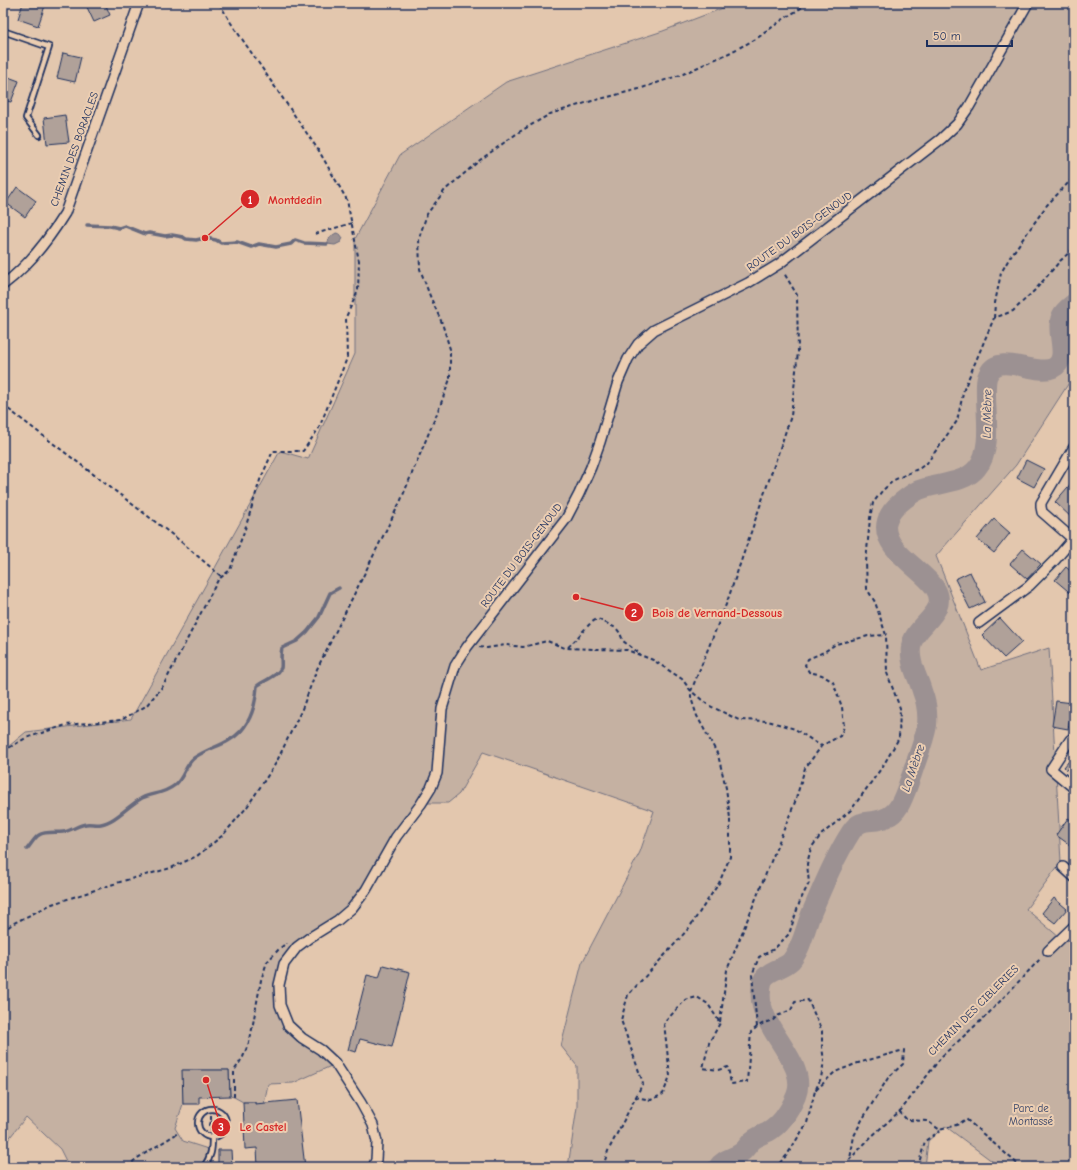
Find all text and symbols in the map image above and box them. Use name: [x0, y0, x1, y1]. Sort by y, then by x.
scale bar: [927, 22, 1012, 48]
text: 50 m: [933, 29, 961, 43]
street label: CHEMIN DES BORACLES: [48, 90, 101, 208]
callout: Montdedin: [240, 187, 330, 211]
street label: ROUTE DU BOIS-GENOUD: [744, 189, 855, 274]
text: 1: [248, 193, 253, 207]
text: Montdedin: [268, 193, 322, 207]
water label: La Mèbre: [980, 389, 994, 439]
street label: ROUTE DU BOIS-GENOUD: [478, 501, 565, 610]
callout: Bois de Vernand-Dessous: [624, 600, 790, 624]
text: 2: [631, 606, 637, 620]
text: Bois de Vernand-Dessous: [652, 606, 782, 620]
water label: La Mèbre: [898, 743, 928, 793]
street label: CHEMIN DES CIBLERIES: [925, 962, 1021, 1058]
park label: Parc de Montassé: [1009, 1102, 1054, 1128]
callout: Le Castel: [211, 1115, 294, 1139]
text: 3: [218, 1120, 224, 1134]
text: Le Castel: [239, 1120, 287, 1134]

